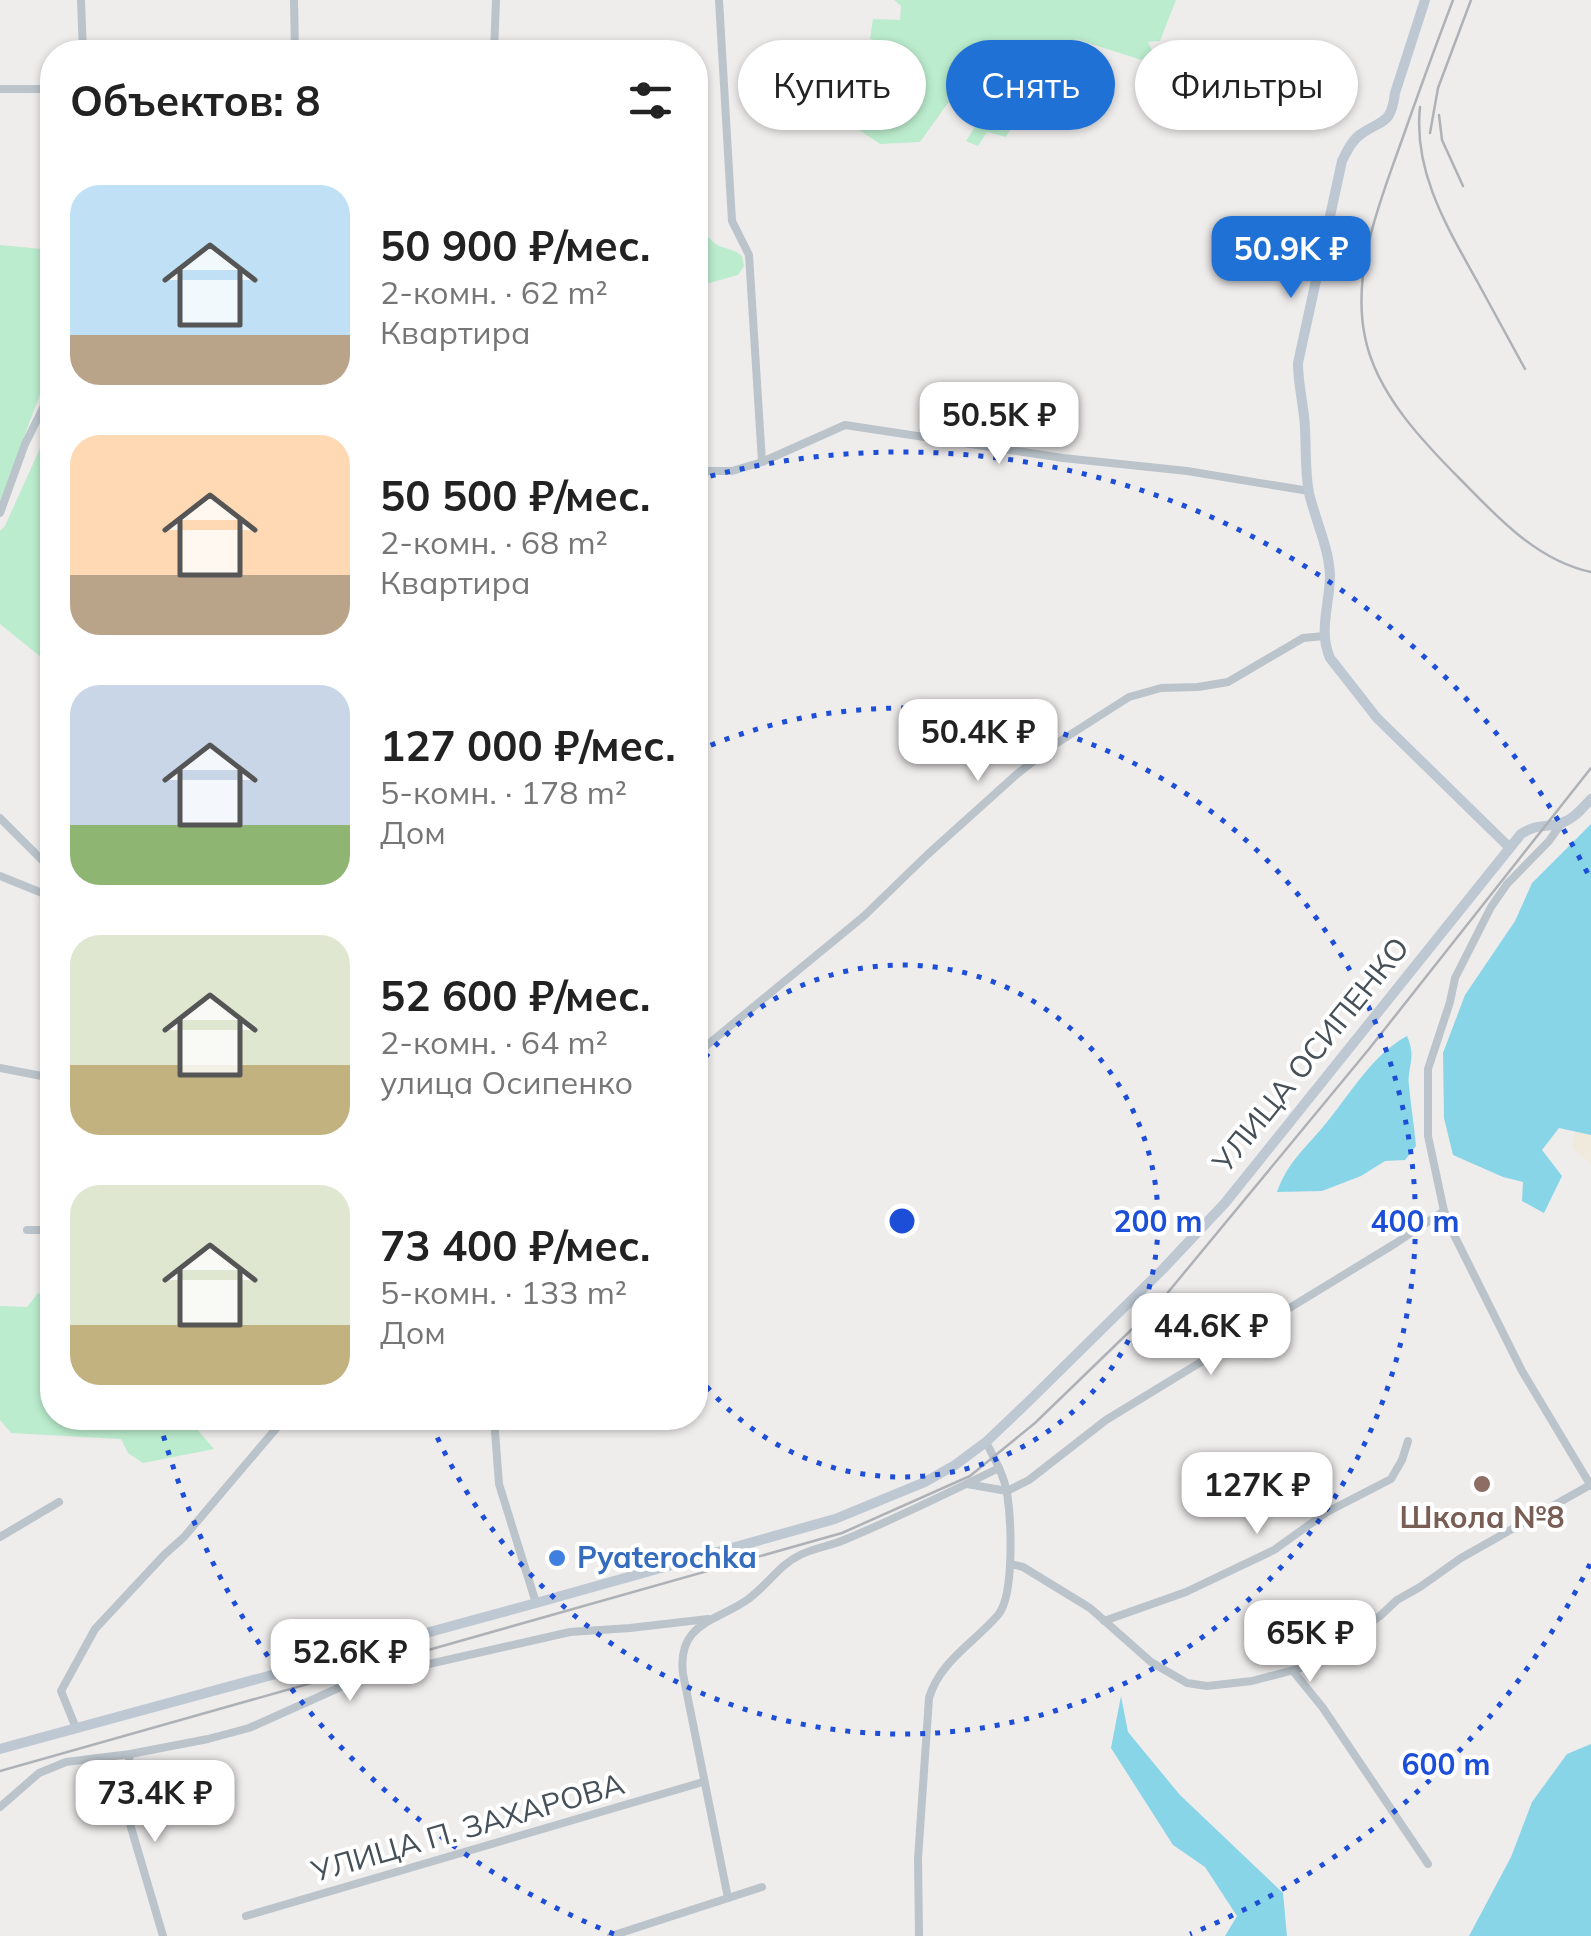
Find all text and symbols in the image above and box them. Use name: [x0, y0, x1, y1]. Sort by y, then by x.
chip: Купить: [738, 40, 926, 130]
chip: Снять: [946, 40, 1115, 130]
chip: Фильтры: [1135, 40, 1358, 130]
icon: filters: [623, 73, 678, 128]
text: Объектов: 8: [70, 74, 320, 127]
pin: 50.9K ₽: [1199, 216, 1383, 301]
text: 50 900 ₽/мес.: [380, 219, 650, 272]
icon: home: [150, 225, 270, 345]
text: 50.9K ₽: [1234, 228, 1348, 268]
text: 2-комн. · 62 m²: [380, 272, 608, 312]
text: Квартира: [380, 312, 531, 352]
pin: 50.5K ₽: [907, 382, 1091, 467]
text: 50.5K ₽: [942, 394, 1056, 434]
text: 50 500 ₽/мес.: [380, 469, 650, 522]
icon: home: [150, 475, 270, 595]
text: 2-комн. · 68 m²: [380, 522, 608, 562]
text: Квартира: [380, 562, 531, 602]
pin: 50.4K ₽: [886, 699, 1070, 784]
text: 50.4K ₽: [921, 711, 1035, 751]
text: 127 000 ₽/мес.: [380, 719, 676, 772]
icon: home: [150, 725, 270, 845]
text: 5-комн. · 178 m²: [380, 772, 627, 812]
text: Дом: [380, 812, 446, 852]
street label: УЛИЦА ОСИПЕНКО: [1203, 929, 1417, 1180]
text: 52 600 ₽/мес.: [380, 969, 650, 1022]
icon: home: [150, 975, 270, 1095]
text: 2-комн. · 64 m²: [380, 1022, 608, 1062]
text: улица Осипенко: [380, 1062, 633, 1102]
text: 200 m: [1113, 1202, 1203, 1240]
text: 400 m: [1370, 1202, 1460, 1240]
centre of rings: [884, 1203, 920, 1239]
text: 73 400 ₽/мес.: [380, 1219, 650, 1272]
icon: home: [150, 1225, 270, 1345]
text: 5-комн. · 133 m²: [380, 1272, 627, 1312]
pin: 44.6K ₽: [1119, 1293, 1303, 1378]
text: 44.6K ₽: [1154, 1305, 1268, 1345]
text: Дом: [380, 1312, 446, 1352]
pin: 127K ₽: [1176, 1452, 1338, 1537]
text: 127K ₽: [1204, 1464, 1310, 1504]
marker: Школа №8: [1471, 1473, 1493, 1495]
place label: Школа №8: [1400, 1498, 1564, 1536]
place label: Pyaterochka: [577, 1538, 757, 1576]
marker: Pyaterochka: [546, 1547, 568, 1569]
pin: 65K ₽: [1240, 1600, 1380, 1685]
text: 65K ₽: [1266, 1612, 1354, 1652]
pin: 52.6K ₽: [258, 1619, 442, 1704]
text: 52.6K ₽: [293, 1631, 407, 1671]
text: 600 m: [1401, 1745, 1491, 1783]
pin: 73.4K ₽: [63, 1760, 247, 1845]
street label: УЛИЦА П. ЗАХАРОВА: [306, 1764, 628, 1890]
text: 73.4K ₽: [98, 1772, 212, 1812]

